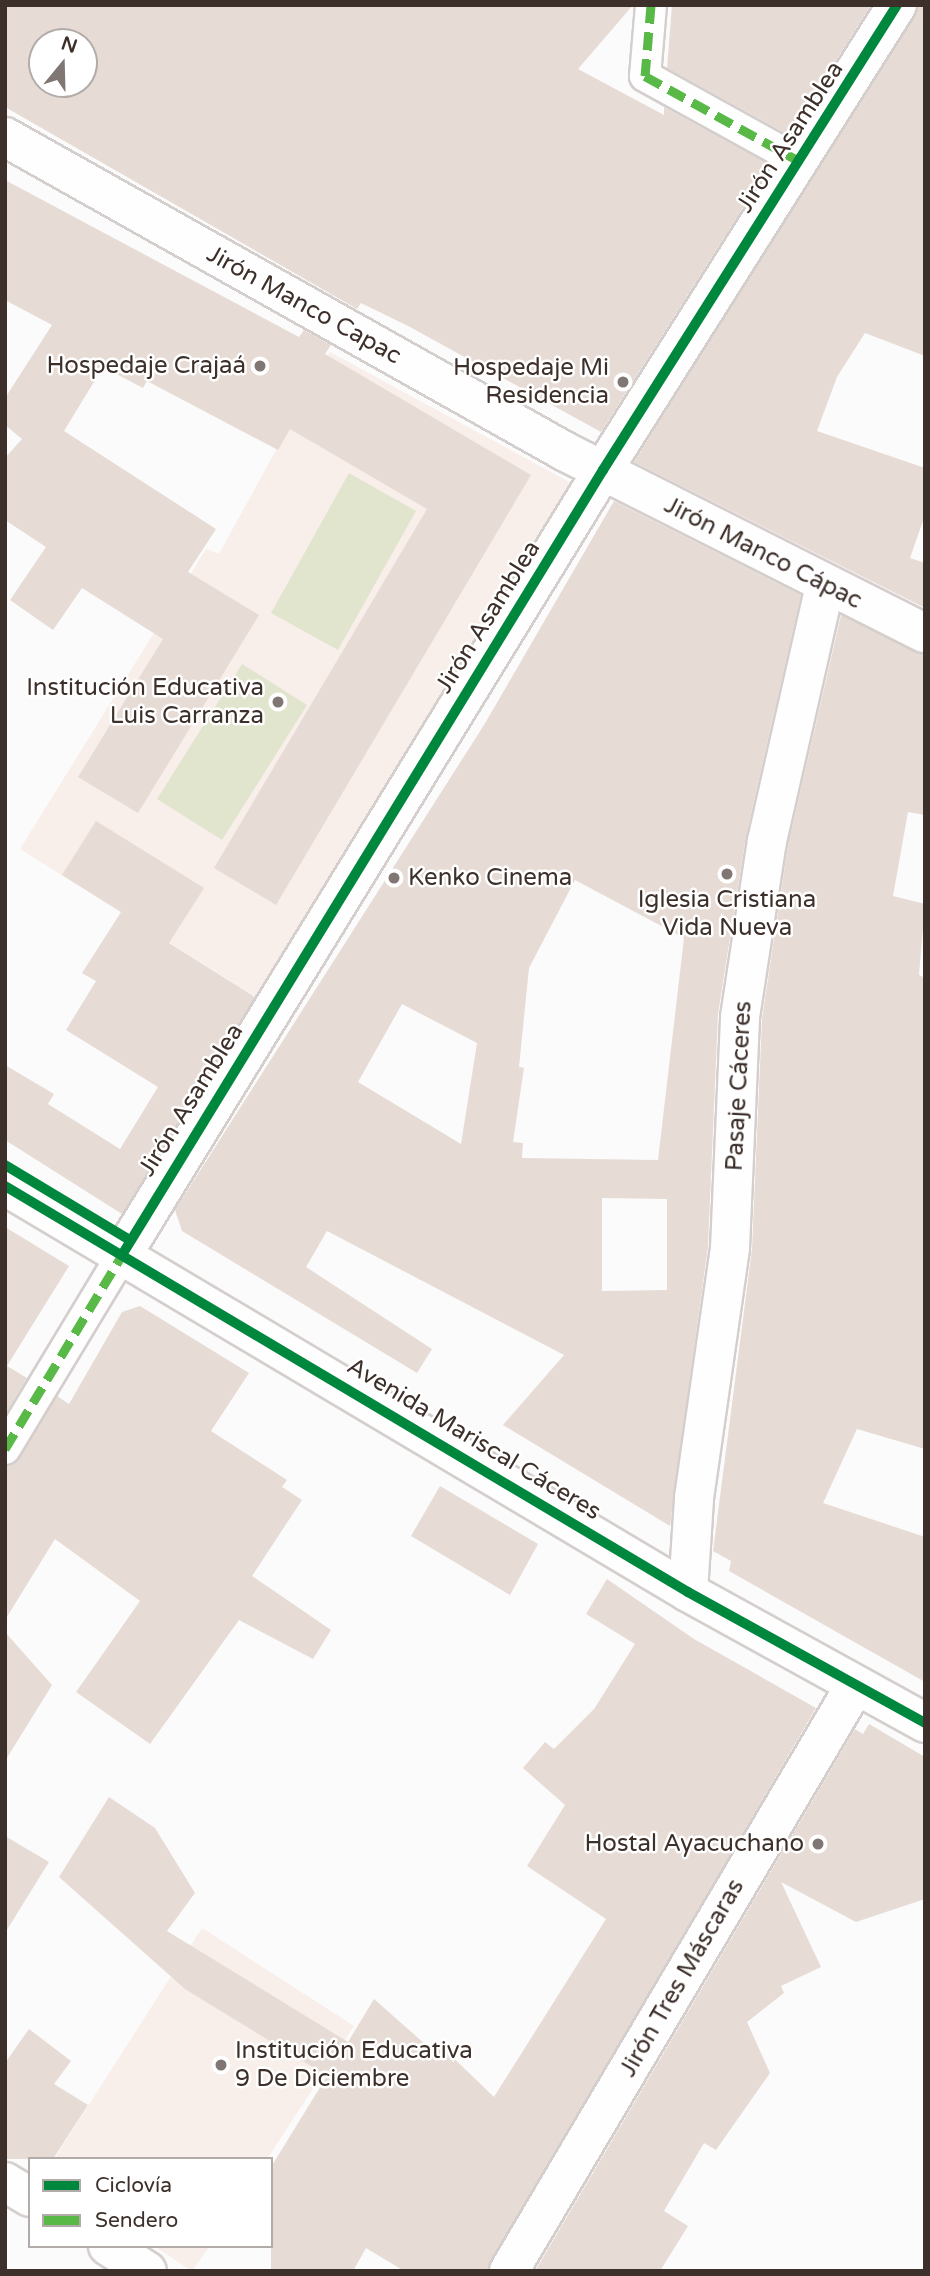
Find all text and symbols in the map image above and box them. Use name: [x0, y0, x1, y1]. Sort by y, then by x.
north arrow: [28, 28, 98, 98]
text: N: [58, 32, 80, 58]
street label: Jirón Asamblea: [730, 56, 850, 218]
street label: Jirón Manco Capac: [202, 240, 406, 370]
place label: Hospedaje Crajaá: [47, 352, 246, 380]
place label: Hospedaje Mi Residencia: [453, 354, 609, 410]
marker: Hospedaje Crajaá: [252, 358, 268, 374]
marker: Hospedaje Mi Residencia: [615, 374, 631, 390]
street label: Jirón Manco Cápac: [659, 491, 867, 615]
street label: Jirón Asamblea: [430, 535, 546, 699]
place label: Institución Educativa Luis Carranza: [26, 674, 264, 730]
marker: Institución Educativa Luis Carranza: [270, 694, 286, 710]
place label: Kenko Cinema: [408, 864, 572, 892]
marker: Iglesia Cristiana Vida Nueva: [719, 866, 735, 882]
marker: Kenko Cinema: [386, 870, 402, 886]
place label: Iglesia Cristiana Vida Nueva: [638, 886, 816, 942]
street label: Pasaje Cáceres: [720, 1000, 758, 1172]
street label: Jirón Asamblea: [133, 1018, 249, 1182]
street label: Avenida Mariscal Cáceres: [342, 1352, 606, 1526]
place label: Hostal Ayacuchano: [585, 1830, 804, 1858]
marker: Hostal Ayacuchano: [810, 1836, 826, 1852]
street label: Jirón Tres Máscaras: [614, 1874, 750, 2082]
place label: Institución Educativa 9 De Diciembre: [235, 2037, 473, 2093]
marker: Institución Educativa 9 De Diciembre: [213, 2057, 229, 2073]
legend: [28, 2157, 273, 2248]
text: Ciclovía: [95, 2173, 172, 2198]
text: Sendero: [95, 2208, 178, 2233]

